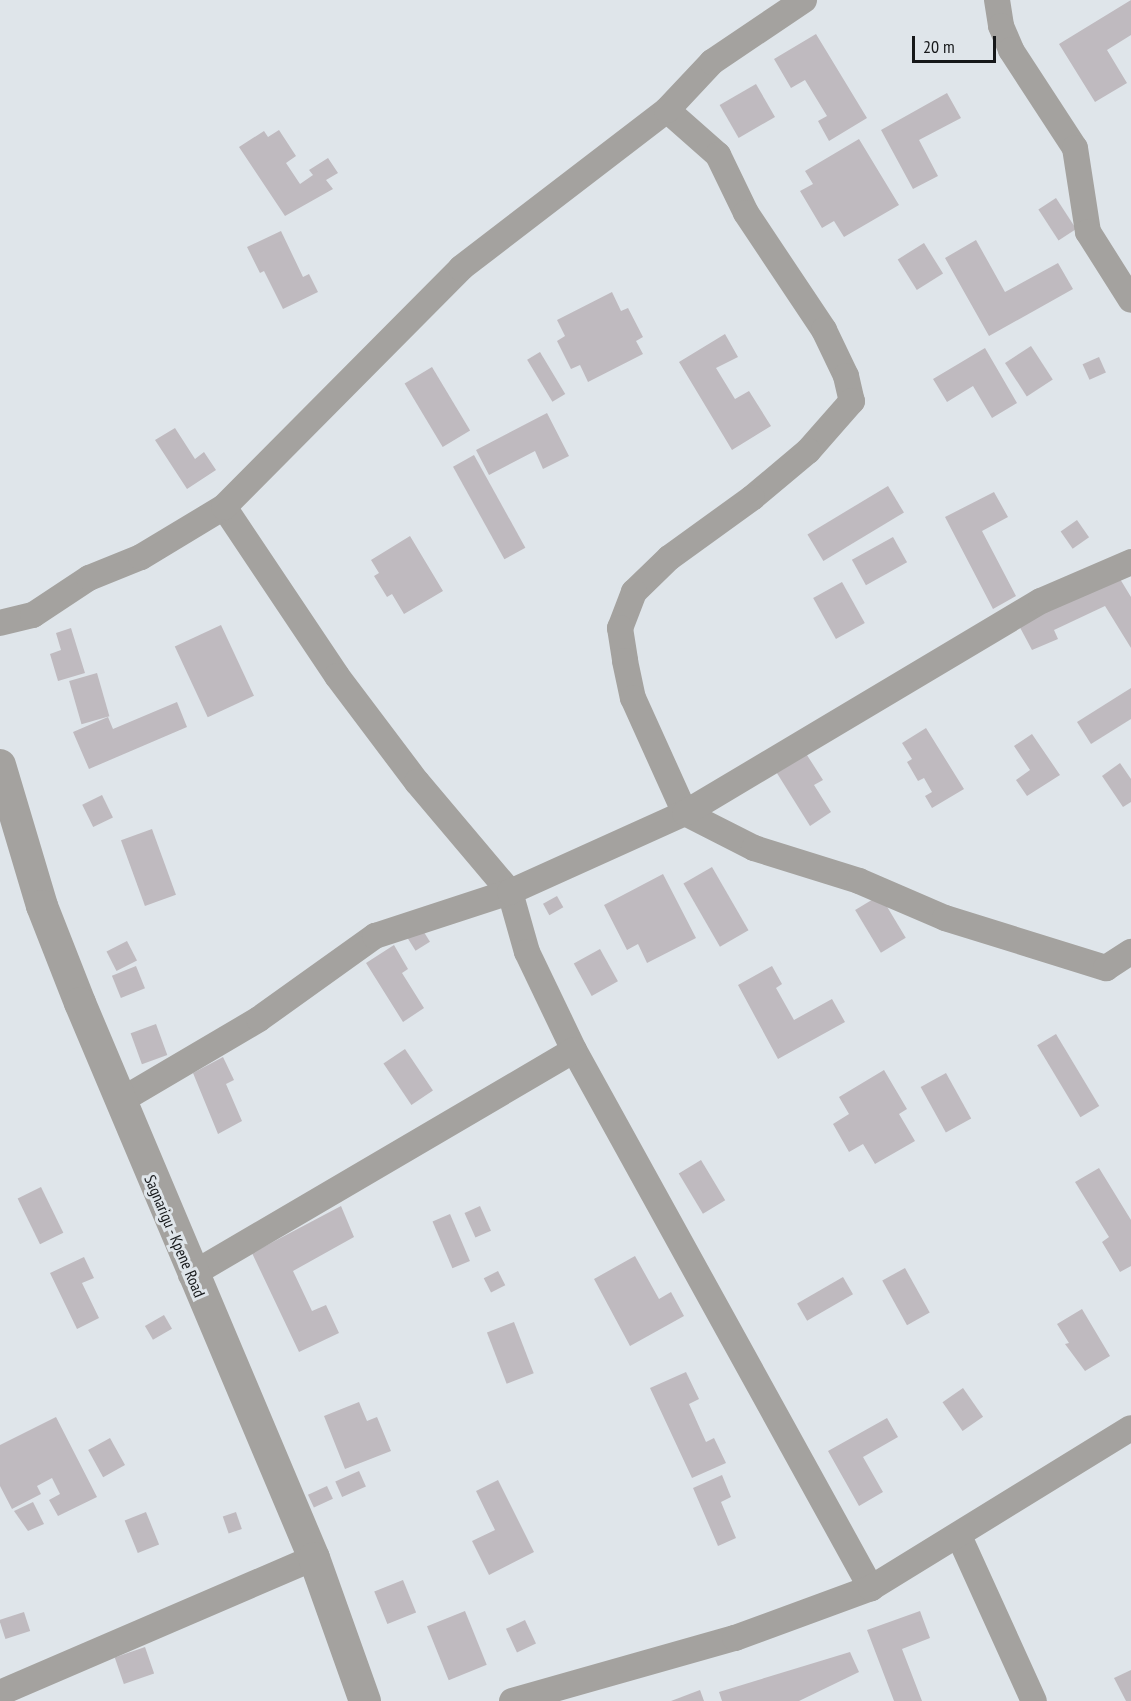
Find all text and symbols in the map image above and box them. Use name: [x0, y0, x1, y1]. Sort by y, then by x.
scale bar: [915, 24, 999, 62]
text: 20 m: [923, 35, 955, 58]
street label: Sagnarigu - Kpene Road: [140, 1171, 210, 1301]

